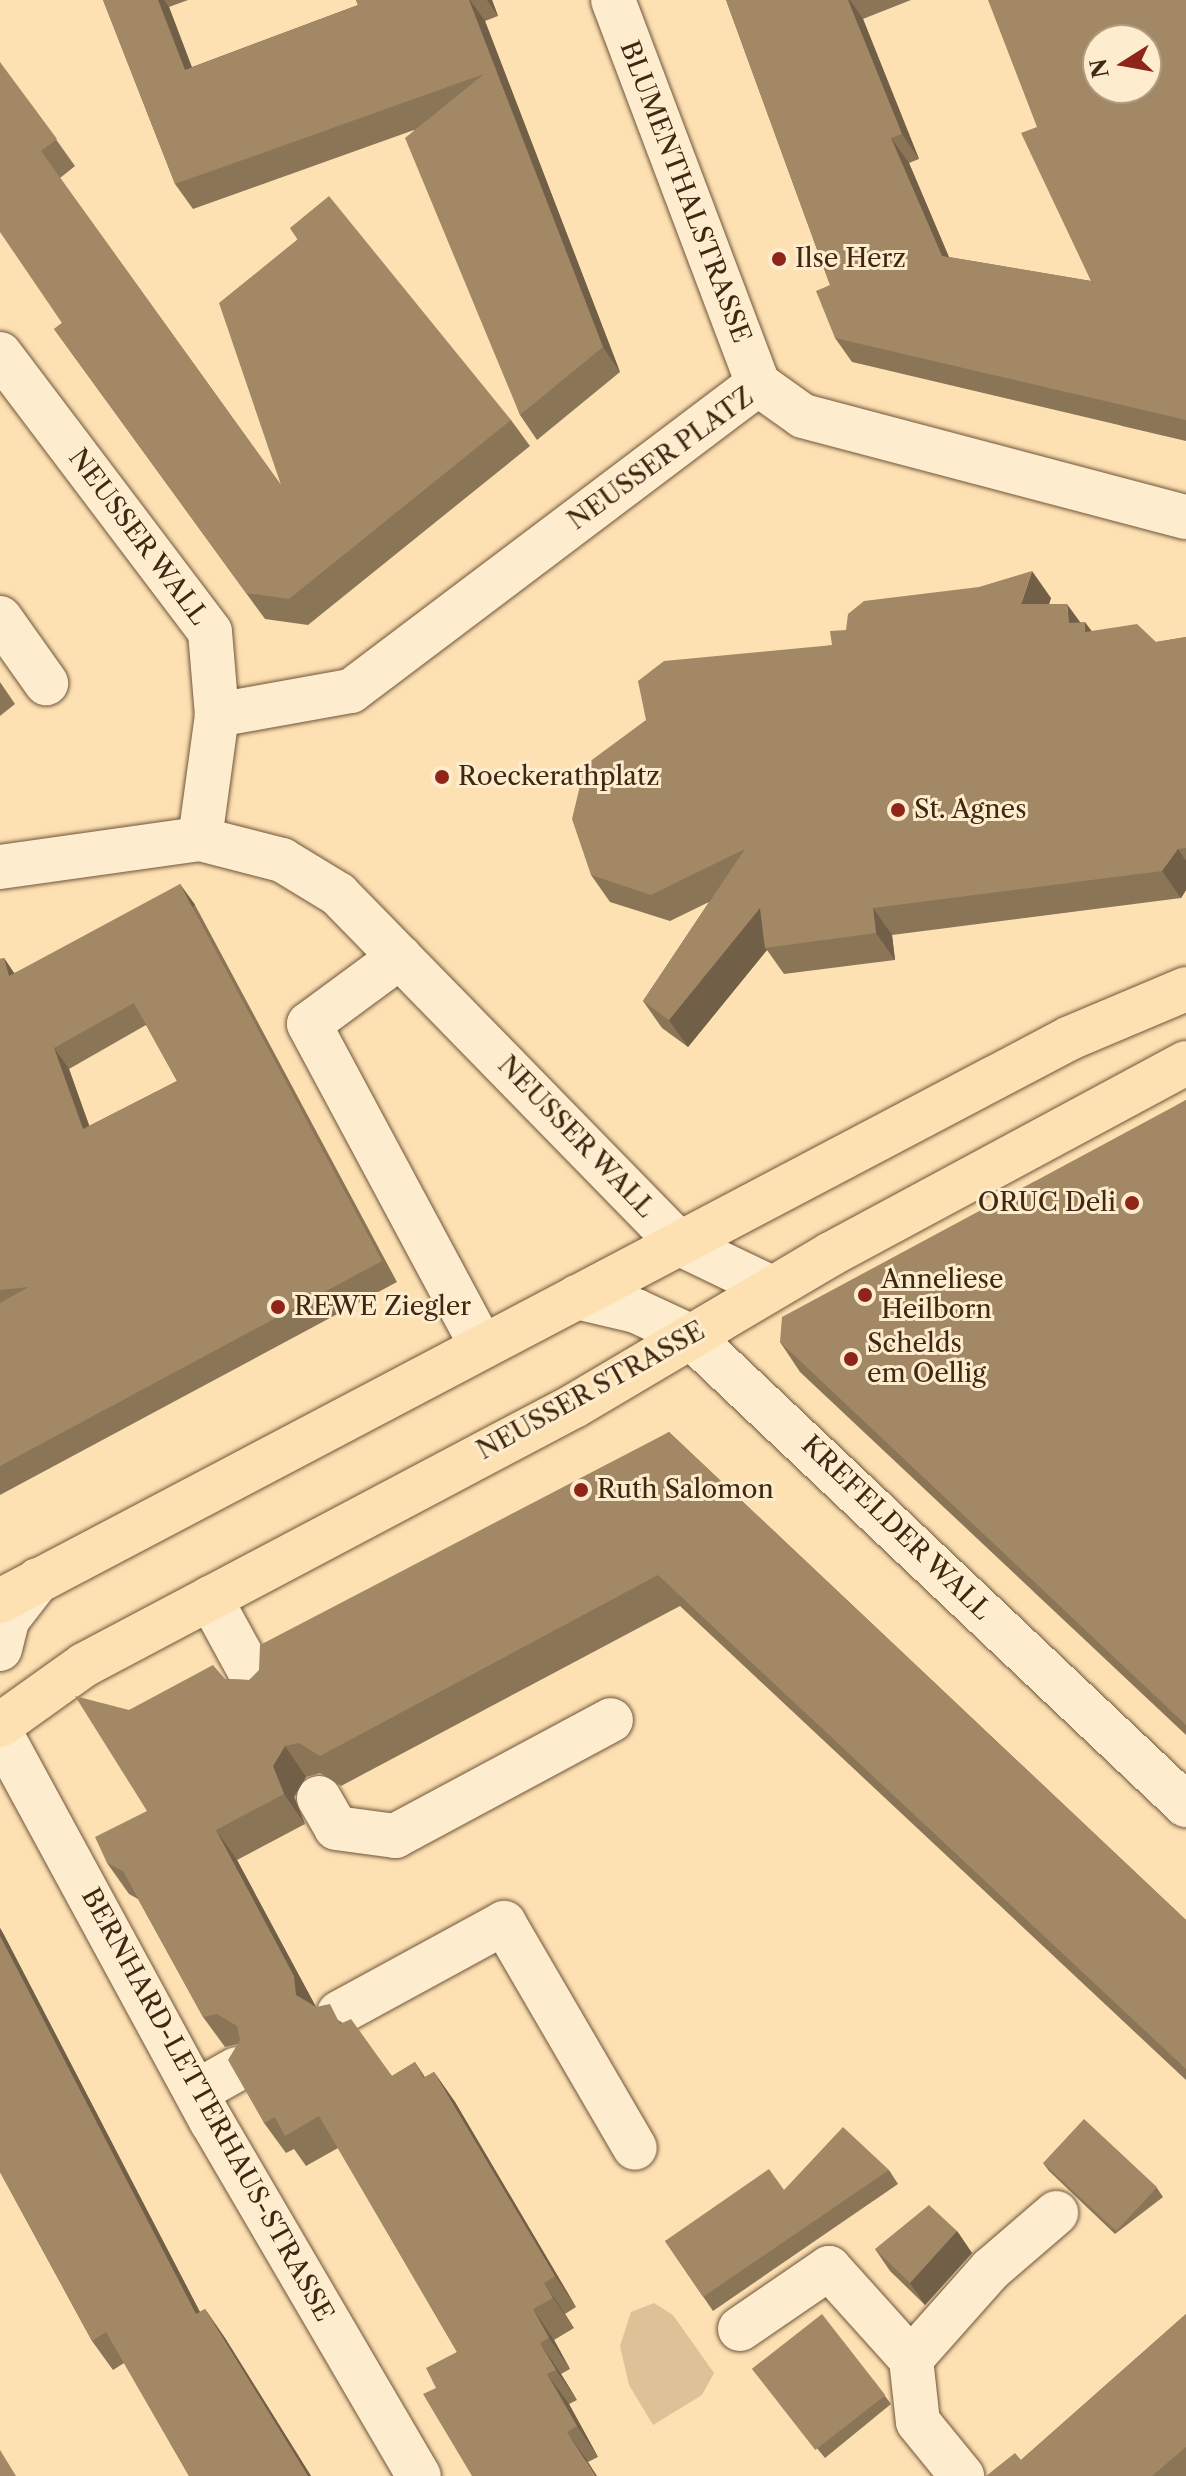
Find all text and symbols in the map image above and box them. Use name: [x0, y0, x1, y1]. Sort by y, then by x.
north arrow: [1082, 24, 1162, 104]
street label: BLUMENTHALSTRASSE: [613, 37, 757, 347]
text: N: [1085, 56, 1115, 80]
place label: Ilse Herz: [795, 243, 906, 275]
marker: Ilse Herz: [770, 250, 788, 268]
street label: NEUSSER PLATZ: [562, 381, 760, 537]
street label: NEUSSER WALL: [61, 442, 215, 632]
place label: Roeckerathplatz: [458, 761, 660, 793]
marker: Roeckerathplatz: [433, 768, 451, 786]
place label: St. Agnes: [914, 794, 1028, 826]
marker: St. Agnes: [889, 801, 907, 819]
street label: NEUSSER WALL: [490, 1049, 662, 1225]
place label: ORUC Deli: [978, 1187, 1116, 1219]
marker: ORUC Deli: [1123, 1194, 1141, 1212]
place label: Anneliese Heilborn: [881, 1264, 1003, 1326]
marker: Anneliese Heilborn: [856, 1286, 874, 1304]
place label: REWE Ziegler: [294, 1291, 471, 1323]
marker: REWE Ziegler: [269, 1298, 287, 1316]
street label: NEUSSER STRASSE: [471, 1315, 711, 1467]
place label: Schelds em Oellig: [867, 1328, 986, 1390]
marker: Schelds em Oellig: [842, 1350, 860, 1368]
street label: KREFELDER WALL: [794, 1429, 998, 1627]
place label: Ruth Salomon: [597, 1474, 774, 1506]
marker: Ruth Salomon: [572, 1481, 590, 1499]
street label: BERNHARD-LETTERHAUS-STRASSE: [74, 1883, 340, 2327]

